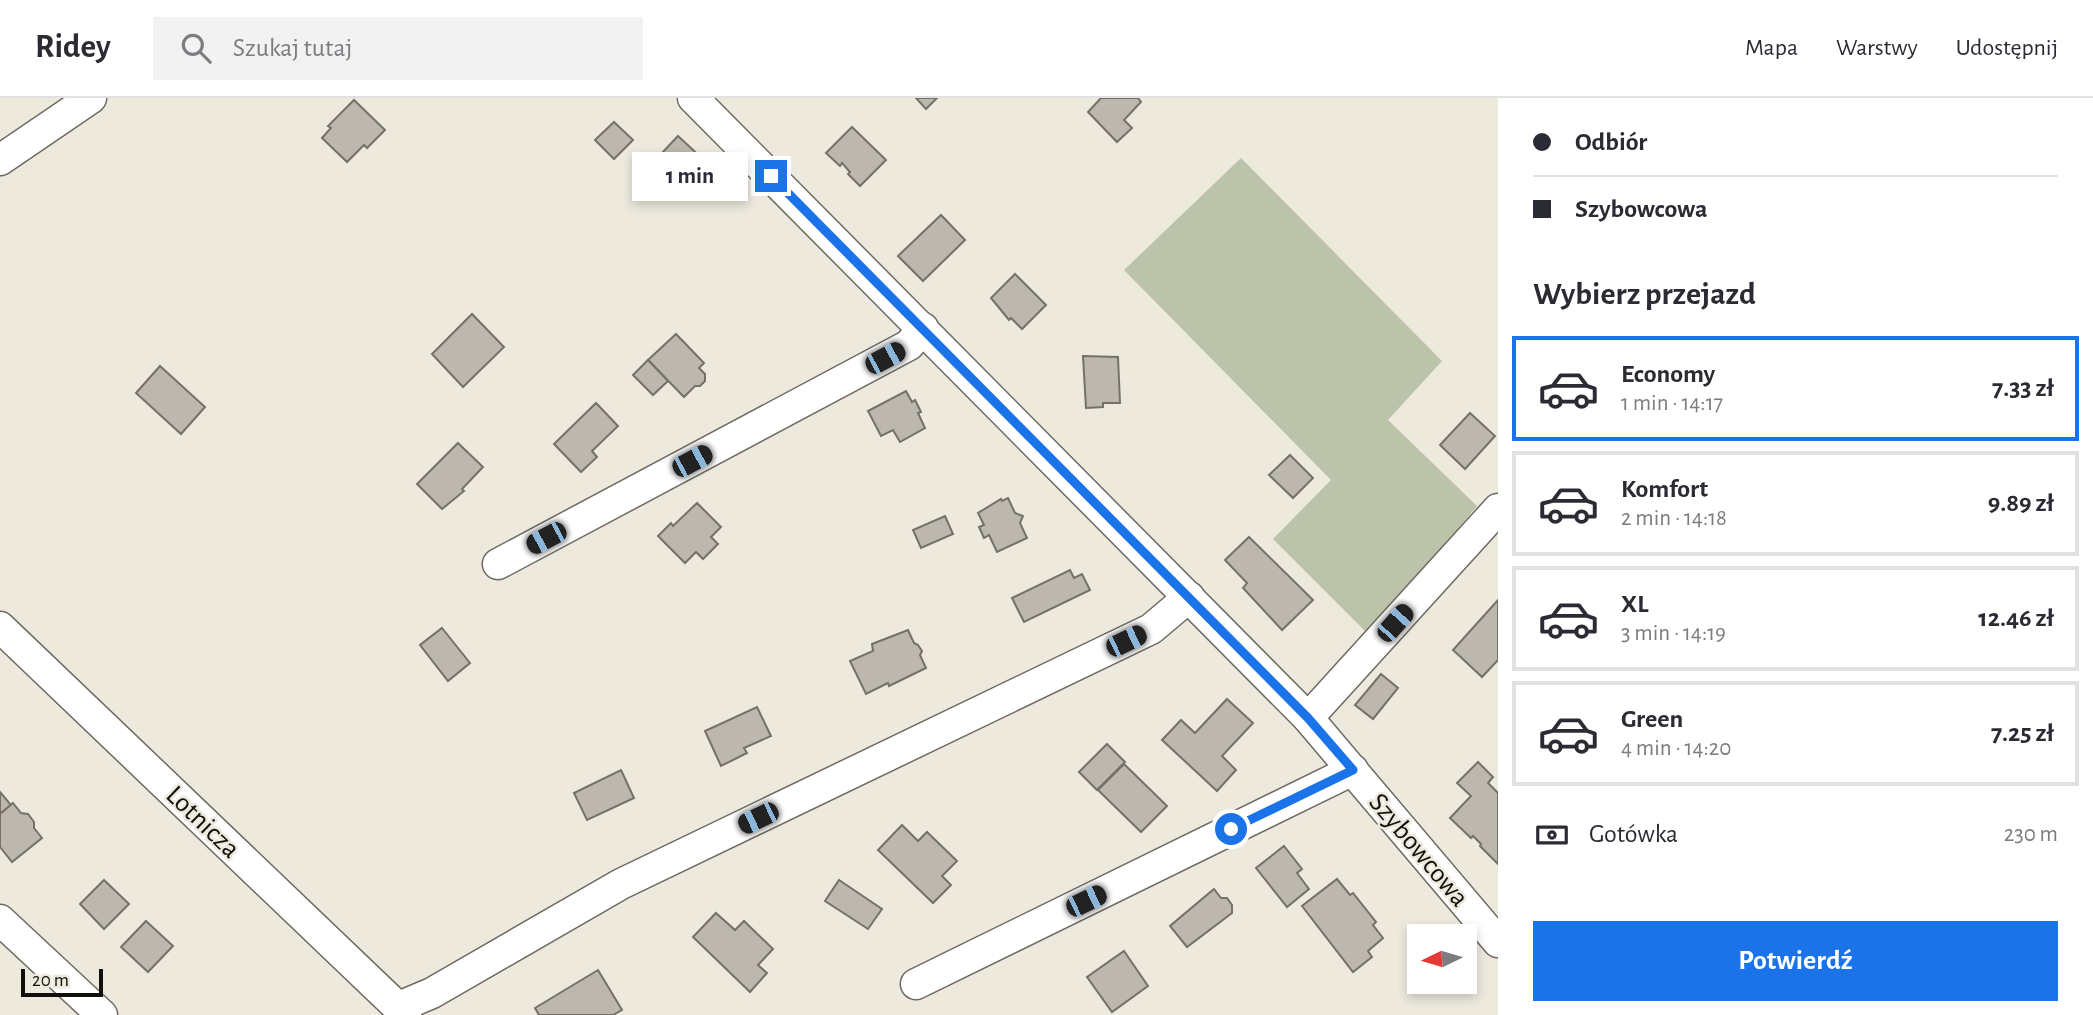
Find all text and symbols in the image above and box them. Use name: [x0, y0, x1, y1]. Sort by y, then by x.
search box: [153, 17, 643, 80]
icon: search: [177, 29, 215, 67]
text: Ridey: [35, 31, 111, 64]
text: Szukaj tutaj: [233, 35, 352, 61]
text: Mapa: [1745, 36, 1798, 60]
text: Warstwy: [1836, 36, 1918, 60]
text: Udostępnij: [1956, 36, 2058, 60]
text: Odbiór: [1575, 129, 1647, 155]
callout: 1 min: [631, 152, 746, 200]
route end: [755, 160, 787, 192]
text: 1 min: [666, 165, 714, 188]
text: Szybowcowa: [1575, 196, 1707, 222]
text: Wybierz przejazd: [1533, 278, 1756, 310]
car: [862, 339, 909, 377]
icon: car: [1537, 357, 1600, 420]
text: Economy: [1621, 361, 1715, 387]
text: 7.33 zł: [1992, 375, 2054, 401]
text: 1 min · 14:17: [1621, 392, 1723, 415]
car: [669, 442, 716, 480]
icon: car: [1537, 472, 1600, 535]
text: Komfort: [1621, 476, 1708, 502]
text: 9.89 zł: [1988, 490, 2054, 516]
text: 2 min · 14:18: [1621, 507, 1727, 530]
car: [523, 519, 570, 557]
icon: car: [1537, 587, 1600, 650]
text: XL: [1621, 591, 1648, 617]
car: [1374, 600, 1417, 646]
text: 12.46 zł: [1978, 605, 2054, 631]
car: [1103, 622, 1150, 660]
text: 3 min · 14:19: [1621, 622, 1726, 645]
icon: car: [1537, 702, 1600, 765]
text: Green: [1621, 706, 1683, 732]
text: 7.25 zł: [1991, 720, 2054, 746]
text: 4 min · 14:20: [1621, 737, 1731, 760]
street label: Lotnicza: [160, 781, 245, 864]
street label: Szybowcowa: [1363, 788, 1474, 912]
car: [735, 799, 782, 837]
route start: [1215, 813, 1247, 845]
icon: cash: [1533, 816, 1571, 854]
text: Gotówka: [1589, 821, 1678, 847]
text: 230 m: [2004, 823, 2058, 846]
car: [1063, 882, 1110, 920]
button: Potwierdź: [1533, 921, 2058, 1001]
north arrow: [1407, 924, 1477, 994]
map controls: [1407, 924, 1477, 994]
scale bar: [21, 966, 103, 998]
text: 20 m: [32, 971, 69, 990]

